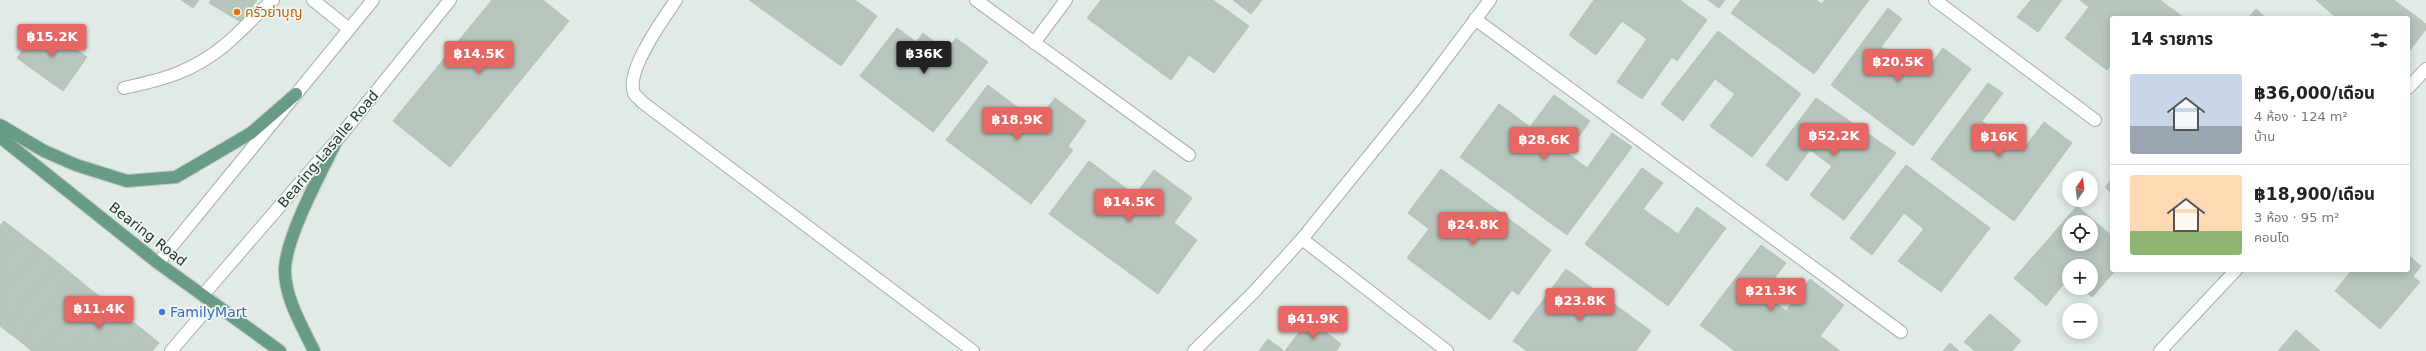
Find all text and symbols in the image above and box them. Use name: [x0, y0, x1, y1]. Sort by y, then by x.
place label: ครัวย่าบุญ: [245, 4, 303, 21]
marker: ครัวย่าบุญ: [232, 7, 242, 17]
pin: ฿15.2K: [19, 24, 85, 58]
text: ฿15.2K: [26, 29, 78, 44]
text: 14 รายการ: [2130, 29, 2213, 49]
icon: filters: [2368, 29, 2390, 51]
pin: ฿14.5K: [446, 41, 512, 75]
pin: ฿36K: [900, 41, 948, 75]
text: ฿14.5K: [453, 46, 505, 61]
text: ฿36K: [905, 46, 943, 61]
pin: ฿20.5K: [1865, 49, 1931, 83]
text: ฿20.5K: [1872, 54, 1924, 69]
text: ฿36,000/เดือน: [2254, 83, 2375, 103]
street label: Bearing-Lasalle Road: [274, 87, 382, 211]
icon: home: [2162, 90, 2210, 138]
pin: ฿18.9K: [984, 107, 1050, 141]
text: 4 ห้อง · 124 m²: [2254, 109, 2348, 124]
text: ฿18.9K: [991, 112, 1043, 127]
pin: ฿52.2K: [1801, 123, 1867, 157]
pin: ฿16K: [1975, 124, 2023, 158]
pin: ฿28.6K: [1511, 127, 1577, 161]
text: ฿52.2K: [1808, 128, 1860, 143]
text: ฿16K: [1980, 129, 2018, 144]
text: บ้าน: [2254, 129, 2275, 144]
text: ฿28.6K: [1518, 132, 1570, 147]
north arrow: [2062, 171, 2098, 207]
map controls: [2062, 171, 2098, 339]
text: ฿18,900/เดือน: [2254, 184, 2375, 204]
pin: ฿14.5K: [1096, 189, 1162, 223]
icon: home: [2162, 191, 2210, 239]
text: ฿14.5K: [1103, 194, 1155, 209]
street label: Bearing Road: [106, 199, 190, 269]
text: 3 ห้อง · 95 m²: [2254, 210, 2339, 225]
pin: ฿24.8K: [1440, 212, 1506, 246]
button: locate: [2062, 215, 2098, 251]
text: ฿24.8K: [1447, 217, 1499, 232]
text: คอนโด: [2254, 230, 2289, 245]
button: +: [2062, 259, 2098, 295]
pin: ฿21.3K: [1738, 278, 1804, 312]
text: ฿21.3K: [1745, 283, 1797, 298]
pin: ฿23.8K: [1547, 288, 1613, 322]
text: ฿23.8K: [1554, 293, 1606, 308]
pin: ฿11.4K: [66, 296, 132, 330]
text: ฿11.4K: [73, 301, 125, 316]
button: −: [2062, 303, 2098, 339]
place label: FamilyMart: [170, 304, 247, 320]
pin: ฿41.9K: [1280, 306, 1346, 340]
marker: FamilyMart: [157, 307, 167, 317]
text: ฿41.9K: [1287, 311, 1339, 326]

